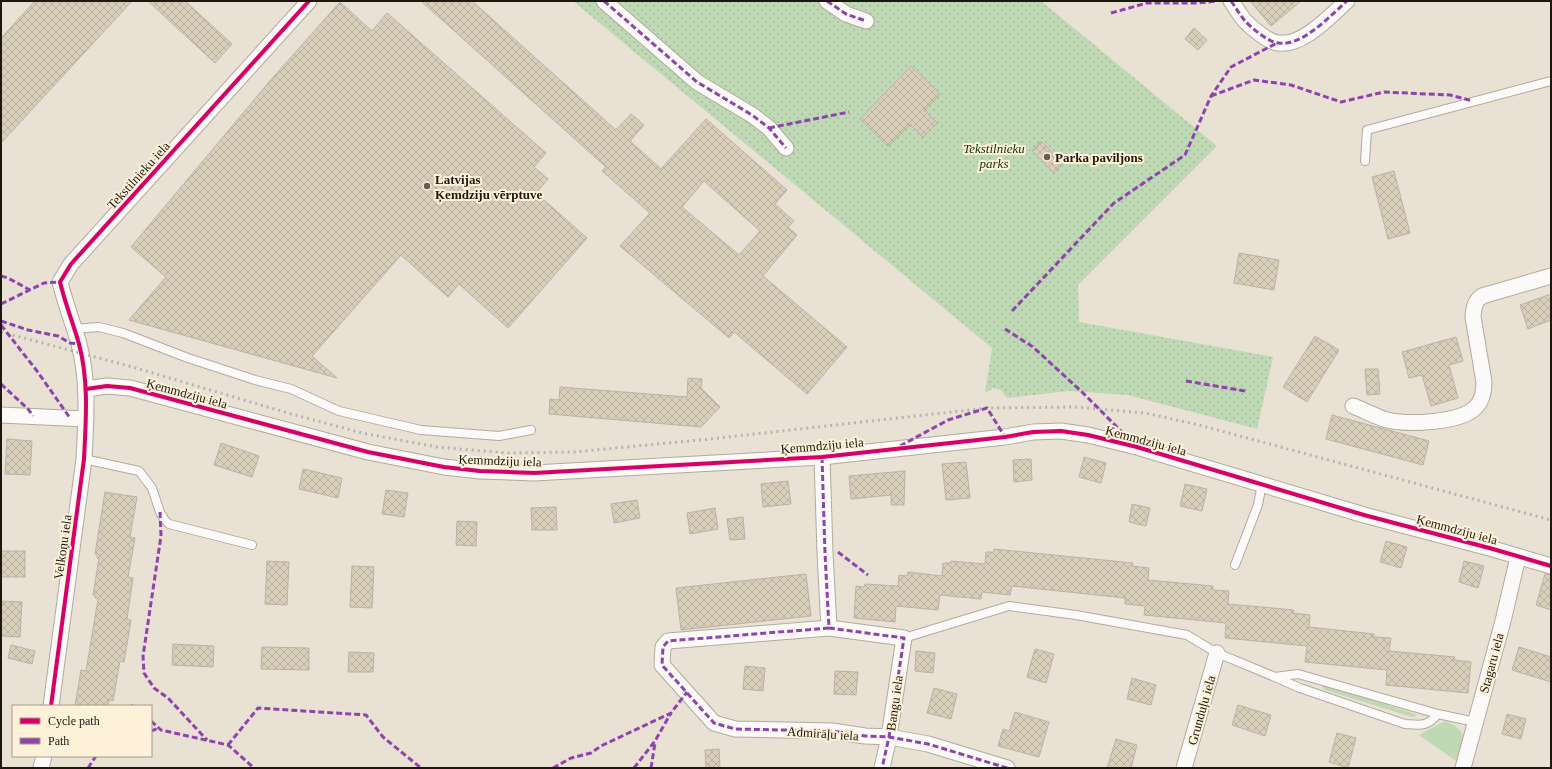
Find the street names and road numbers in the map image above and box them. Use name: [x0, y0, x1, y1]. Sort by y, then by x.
street label: Tekstilnieku iela: [104, 138, 173, 212]
street label: Ķemmdziju iela: [145, 375, 229, 412]
street label: Ķemmdziju iela: [1104, 422, 1188, 459]
street label: Ķemmdziju iela: [780, 434, 864, 457]
street label: Ķemmdziju iela: [458, 452, 542, 469]
street label: Ķemmdziju iela: [1415, 511, 1499, 548]
street label: Velkoņu iela: [51, 513, 75, 580]
street label: Stagaru iela: [1476, 631, 1507, 695]
street label: Grunduļu iela: [1184, 673, 1219, 747]
street label: Bangu iela: [883, 674, 906, 732]
street label: Admirāļu iela: [787, 724, 860, 744]

